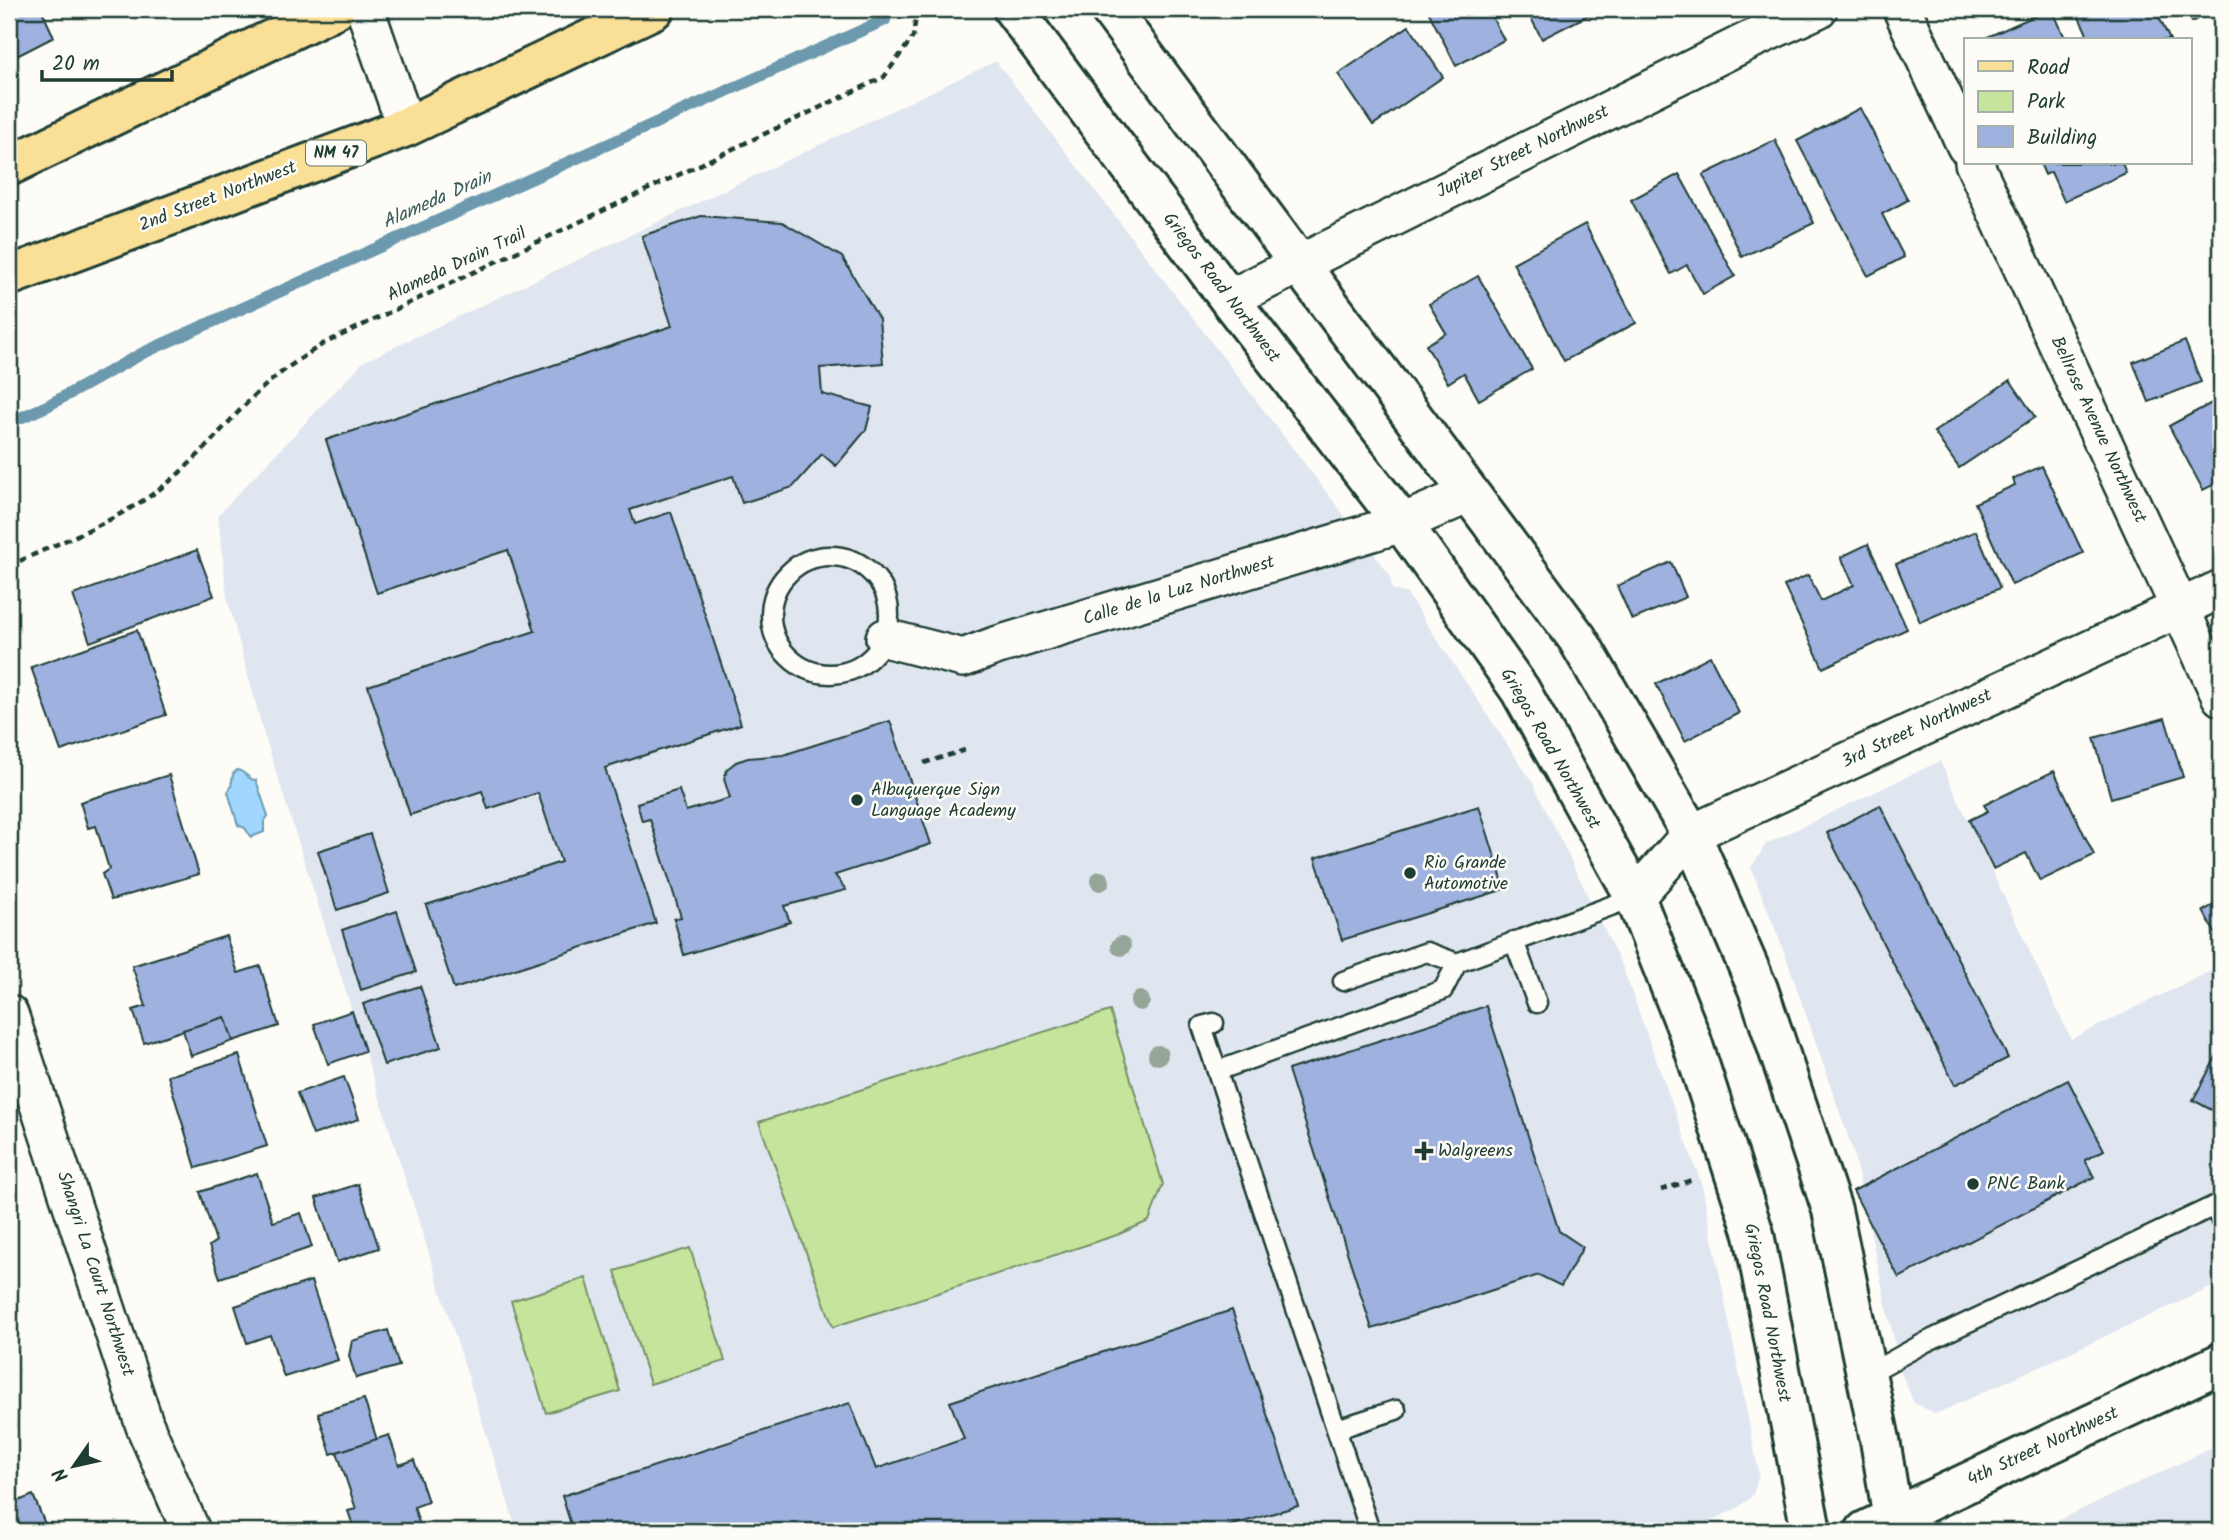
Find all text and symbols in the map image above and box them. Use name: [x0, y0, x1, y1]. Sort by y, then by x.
scale bar: [42, 38, 172, 82]
legend: [1964, 38, 2192, 164]
text: 20 m: [52, 48, 100, 81]
text: Road: [2027, 52, 2070, 85]
text: Park: [2027, 86, 2065, 119]
street label: Jupiter Street Northwest: [1432, 97, 1615, 206]
text: Building: [2027, 122, 2097, 155]
road number: NM 47: [306, 140, 366, 166]
street label: 2nd Street Northwest: [135, 153, 302, 240]
water label: Alameda Drain: [377, 162, 498, 237]
street label: Griegos Road Northwest: [1155, 207, 1288, 370]
street label: Alameda Drain Trail: [383, 220, 532, 310]
street label: Bellrose Avenue Northwest: [2042, 332, 2155, 529]
street label: Calle de la Luz Northwest: [1080, 548, 1279, 634]
street label: Griegos Road Northwest: [1492, 663, 1609, 836]
street label: 3rd Street Northwest: [1837, 681, 1998, 777]
place label: Albuquerque Sign Language Academy: [871, 776, 1016, 826]
marker: Albuquerque Sign Language Academy: [849, 792, 865, 808]
place label: Rio Grande Automotive: [1424, 849, 1508, 899]
marker: Rio Grande Automotive: [1402, 865, 1418, 881]
place label: Walgreens: [1438, 1137, 1513, 1166]
marker: Walgreens: [1416, 1143, 1432, 1159]
street label: Shangri La Court Northwest: [48, 1168, 142, 1381]
place label: PNC Bank: [1987, 1170, 2065, 1199]
marker: PNC Bank: [1965, 1176, 1981, 1192]
street label: Griegos Road Northwest: [1735, 1221, 1799, 1406]
street label: 4th Street Northwest: [1962, 1399, 2125, 1495]
north arrow: [38, 1432, 108, 1502]
text: N: [46, 1461, 77, 1488]

